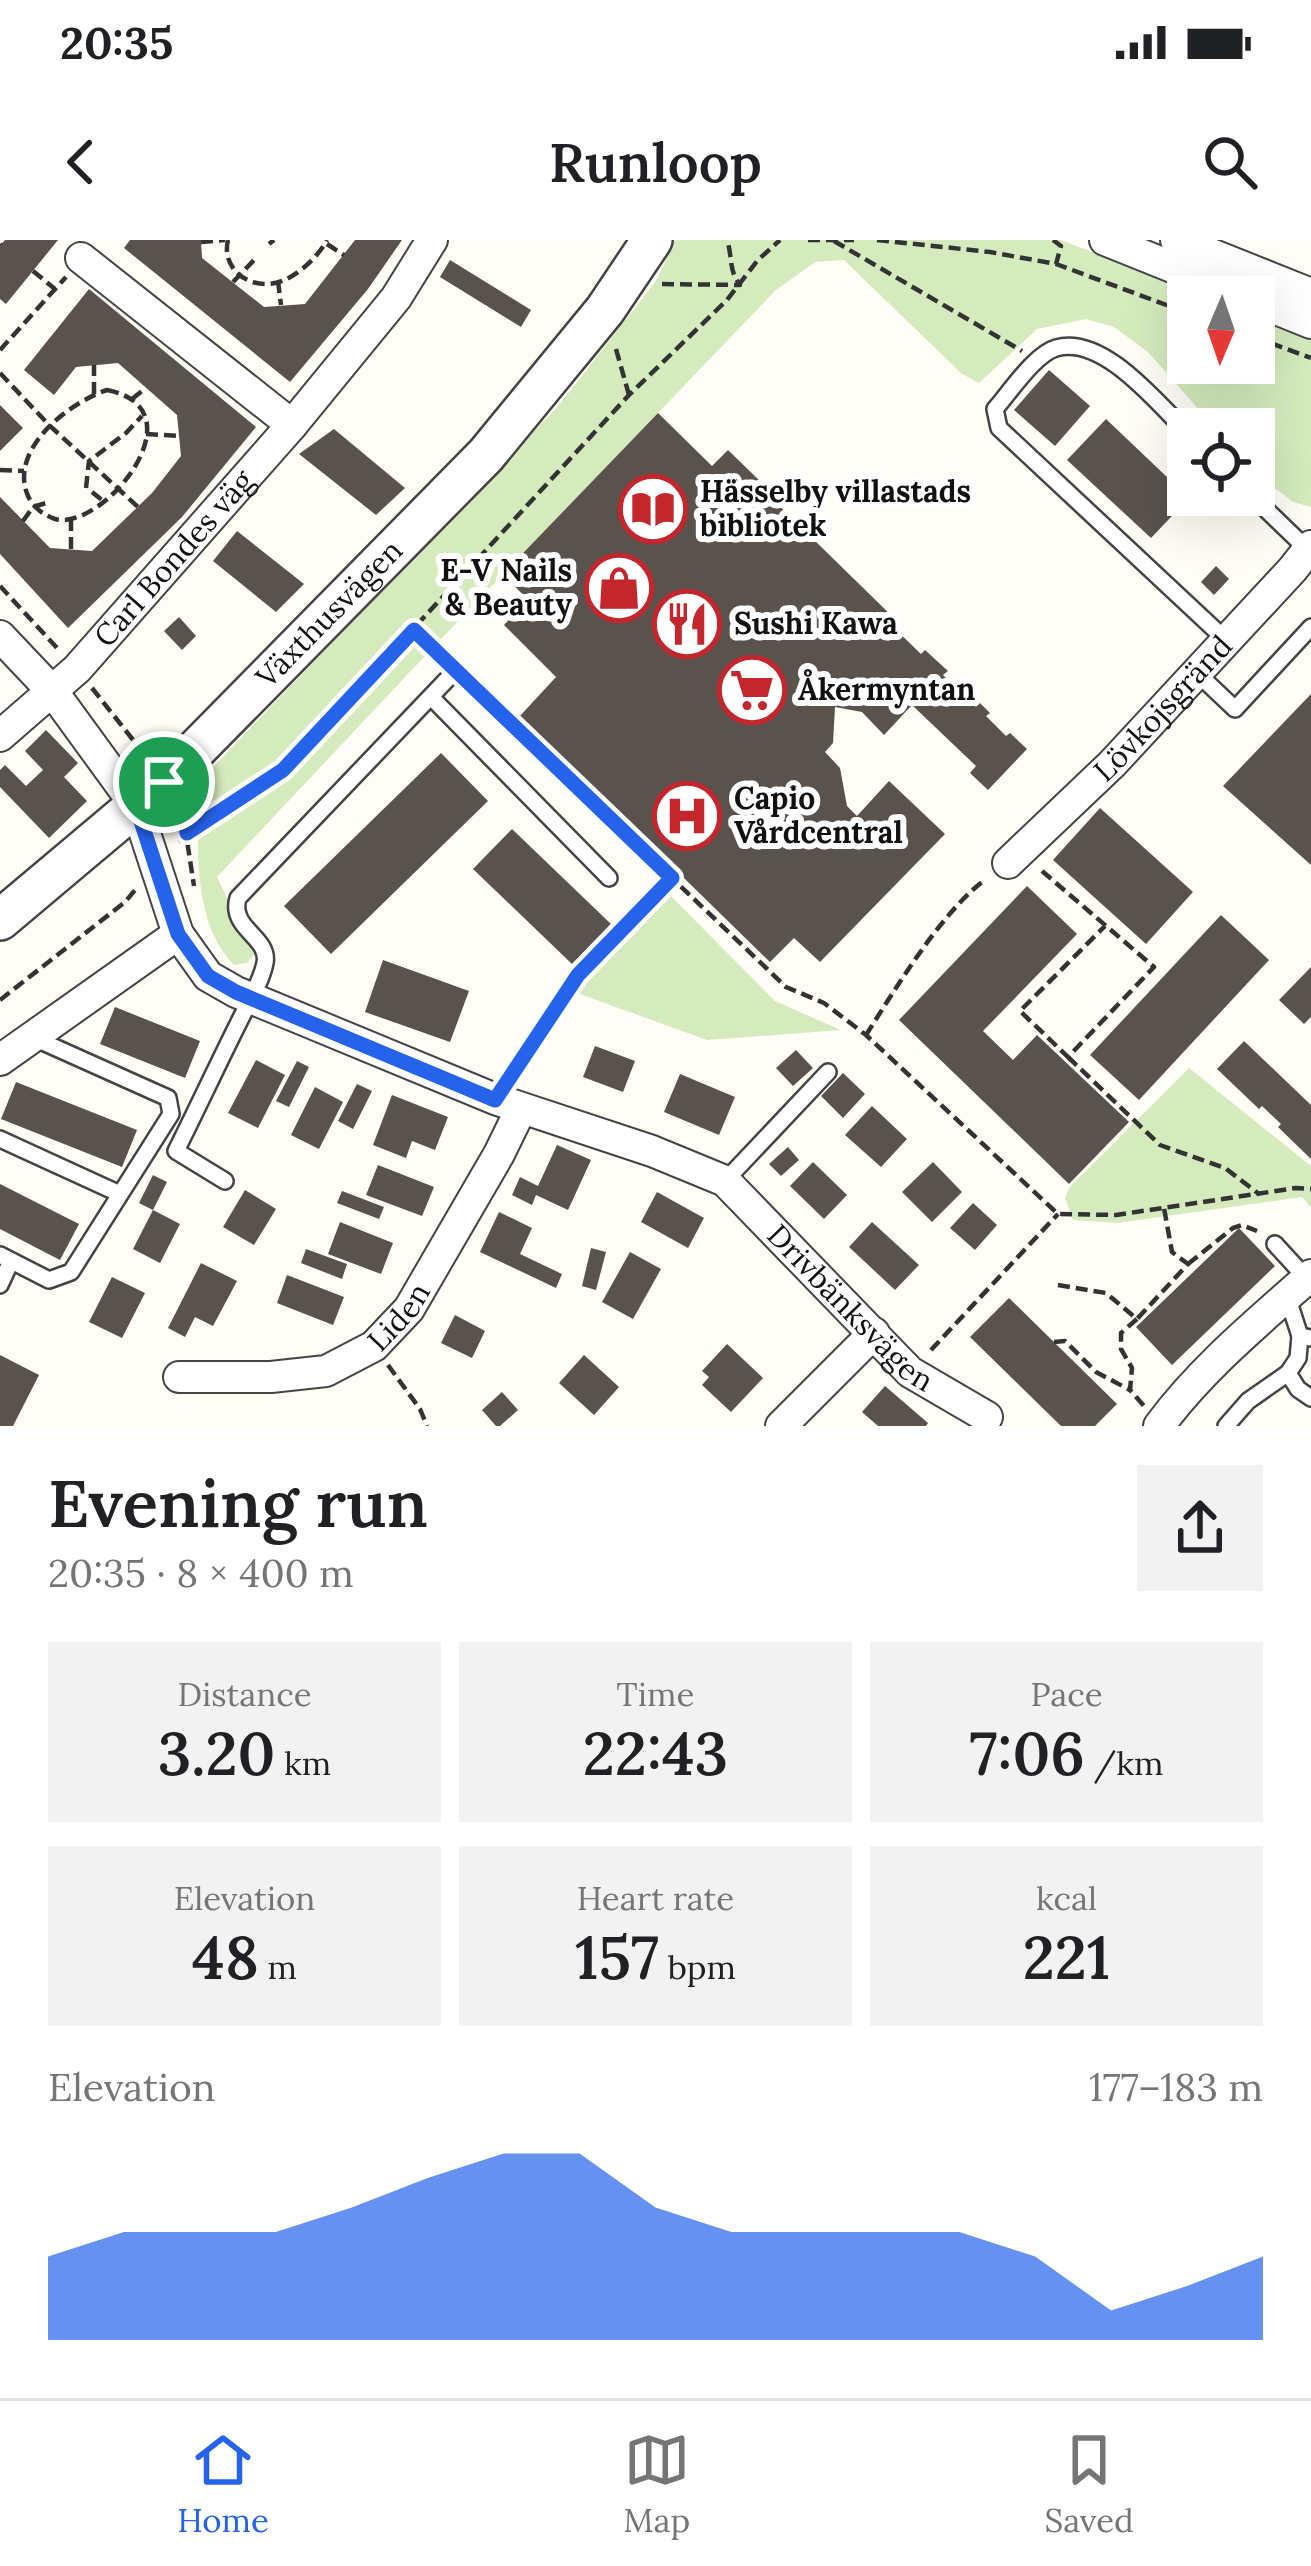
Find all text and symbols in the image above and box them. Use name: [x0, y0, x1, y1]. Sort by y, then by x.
text: 20:35: [60, 14, 173, 71]
text: Runloop: [549, 128, 762, 197]
icon: back: [48, 129, 114, 195]
icon: search: [1197, 129, 1263, 195]
north arrow: [1167, 276, 1275, 384]
map controls: [1167, 276, 1275, 516]
button: locate: [1167, 408, 1275, 516]
street label: Carl Bondes väg: [85, 461, 263, 654]
place label: Hässelby villastads bibliotek: [699, 472, 971, 544]
library icon: Hässelby villastads bibliotek: [618, 474, 688, 544]
street label: Växthusvägen: [247, 531, 410, 696]
place label: E-V Nails & Beauty: [440, 551, 572, 624]
shop icon: E-V Nails & Beauty: [584, 553, 654, 623]
restaurant icon: Sushi Kawa: [652, 589, 722, 659]
place label: Sushi Kawa: [734, 604, 898, 642]
street label: Lövkojsgränd: [1085, 627, 1240, 789]
supermarket icon: Åkermyntan: [717, 655, 787, 725]
place label: Åkermyntan: [798, 669, 976, 709]
pin: [113, 731, 215, 833]
icon: arrive: [131, 749, 197, 815]
place label: Capio Vårdcentral: [734, 779, 903, 851]
hospital icon: Capio Vårdcentral: [652, 781, 722, 851]
street label: Drivbänksvägen: [759, 1216, 940, 1399]
street label: Liden: [359, 1276, 438, 1359]
text: Evening run: [48, 1461, 428, 1545]
button: share: [1137, 1465, 1263, 1591]
text: 20:35 · 8 × 400 m: [48, 1548, 354, 1598]
text: Distance: [177, 1673, 312, 1715]
text: Time: [617, 1673, 694, 1715]
text: Pace: [1030, 1673, 1103, 1715]
text: 3.20: [158, 1715, 275, 1791]
text: 22:43: [583, 1715, 728, 1791]
text: 7:06: [969, 1715, 1085, 1791]
text: km: [275, 1742, 331, 1784]
text: /km: [1085, 1742, 1164, 1784]
text: Elevation: [174, 1877, 315, 1919]
text: Heart rate: [577, 1877, 734, 1919]
text: kcal: [1036, 1877, 1097, 1919]
text: 48: [192, 1919, 259, 1995]
text: 157: [575, 1919, 659, 1995]
text: 221: [1023, 1919, 1110, 1995]
text: m: [259, 1946, 297, 1988]
text: bpm: [659, 1946, 736, 1988]
text: Elevation: [48, 2062, 216, 2112]
text: 177–183 m: [1089, 2062, 1263, 2112]
tab: Home: [177, 2427, 269, 2541]
tab: Map: [623, 2427, 690, 2541]
tab: Saved: [1045, 2427, 1134, 2541]

